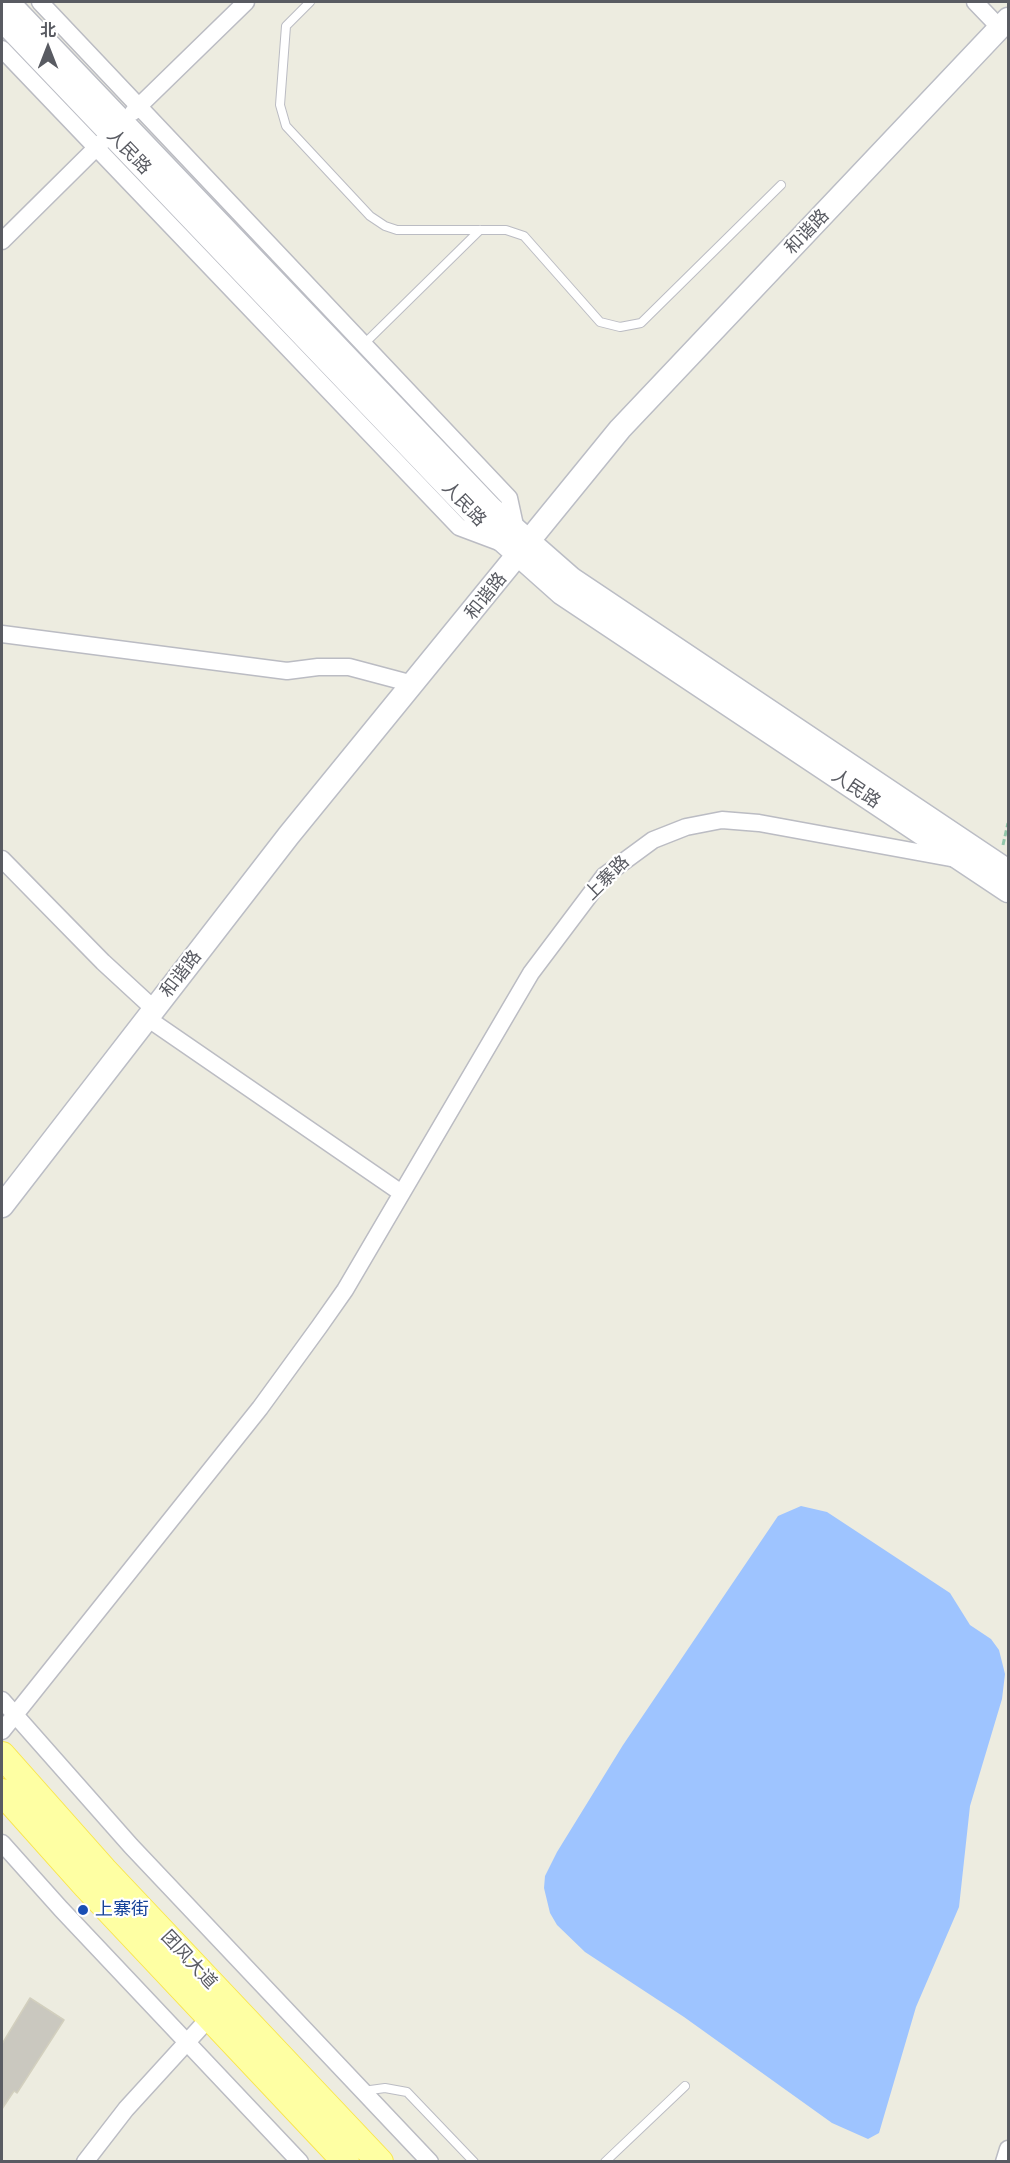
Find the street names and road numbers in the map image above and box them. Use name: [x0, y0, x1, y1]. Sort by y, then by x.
street label: 人民路: [102, 125, 156, 179]
street label: 和谐路: [780, 205, 834, 259]
street label: 人民路: [437, 477, 491, 531]
street label: 和谐路: [461, 568, 511, 624]
street label: 人民路: [828, 765, 884, 813]
street label: 上寨路: [580, 851, 634, 905]
street label: 和谐路: [156, 946, 206, 1002]
street label: 团风大道: [157, 1926, 221, 1994]

